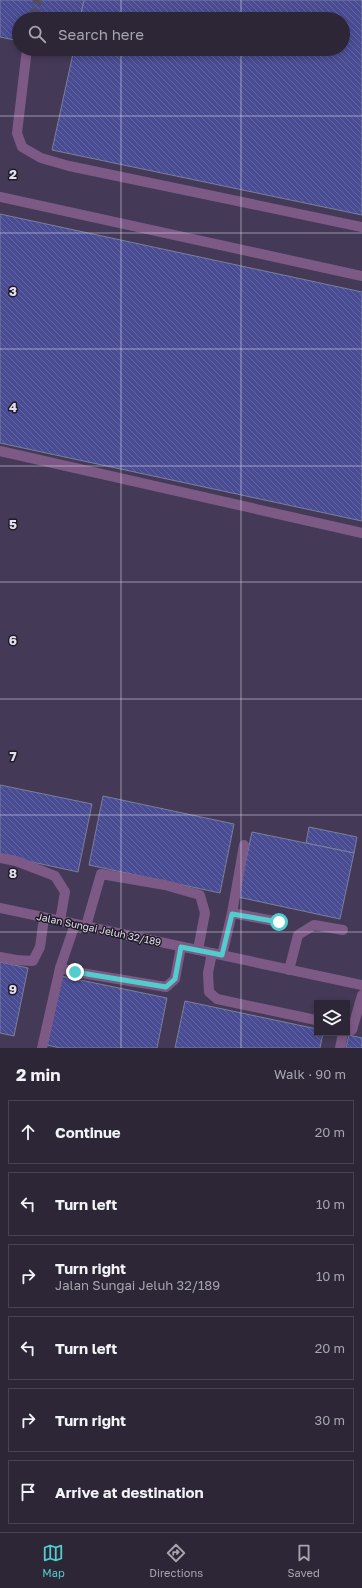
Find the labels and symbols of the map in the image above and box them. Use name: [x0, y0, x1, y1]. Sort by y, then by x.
text: 2: [9, 166, 17, 182]
text: 3: [9, 283, 17, 299]
text: 4: [9, 399, 17, 415]
text: 5: [9, 516, 17, 532]
text: 6: [9, 632, 17, 648]
text: 7: [9, 748, 17, 764]
text: 8: [9, 865, 17, 881]
street label: Jalan Sungai Jeluh 32/189: [36, 910, 162, 948]
route start: [270, 913, 288, 931]
route end: [66, 963, 84, 981]
text: 9: [9, 981, 17, 997]

